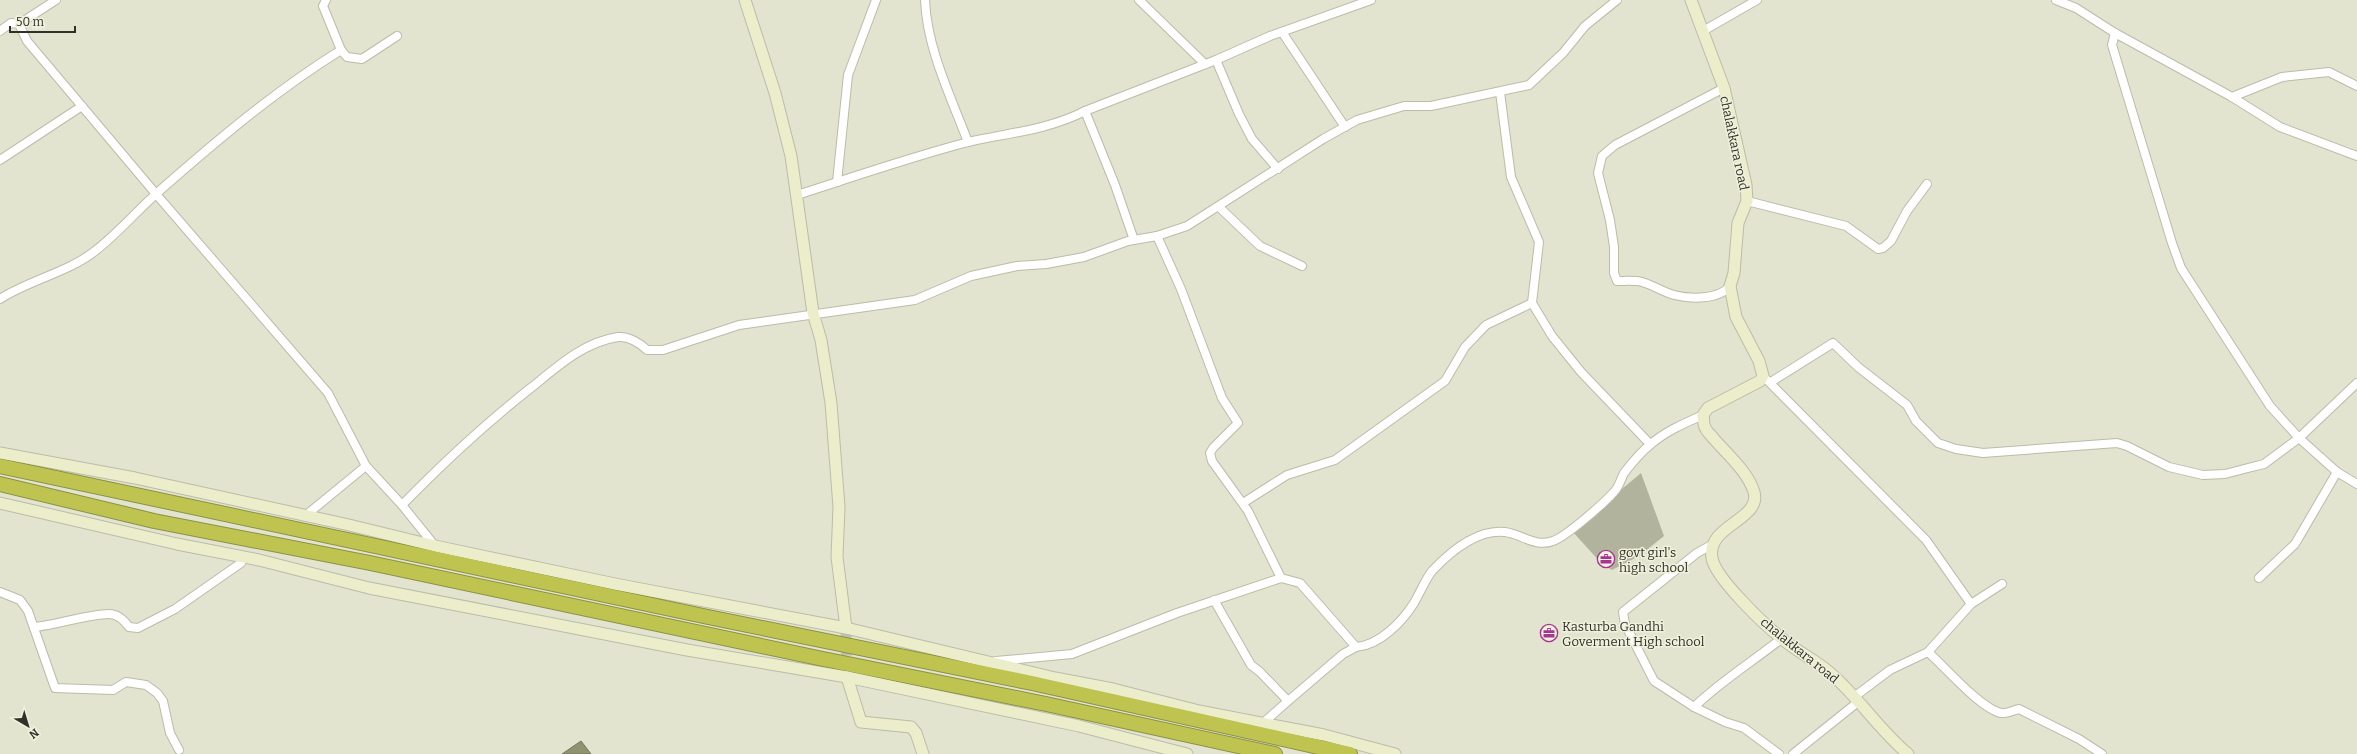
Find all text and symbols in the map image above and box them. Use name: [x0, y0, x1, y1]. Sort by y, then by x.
scale bar: [10, 8, 75, 34]
text: 50 m: [16, 15, 45, 29]
street label: chalakkara road: [1717, 94, 1752, 192]
place label: govt girl's high school: [1619, 545, 1688, 575]
office icon: govt girl's high school: [1596, 549, 1616, 569]
street label: chalakkara road: [1758, 614, 1842, 687]
place label: Kasturba Gandhi Goverment High school: [1562, 619, 1705, 649]
office icon: Kasturba Gandhi Goverment High school: [1539, 623, 1559, 643]
north arrow: [8, 706, 48, 746]
text: N: [26, 726, 41, 742]

